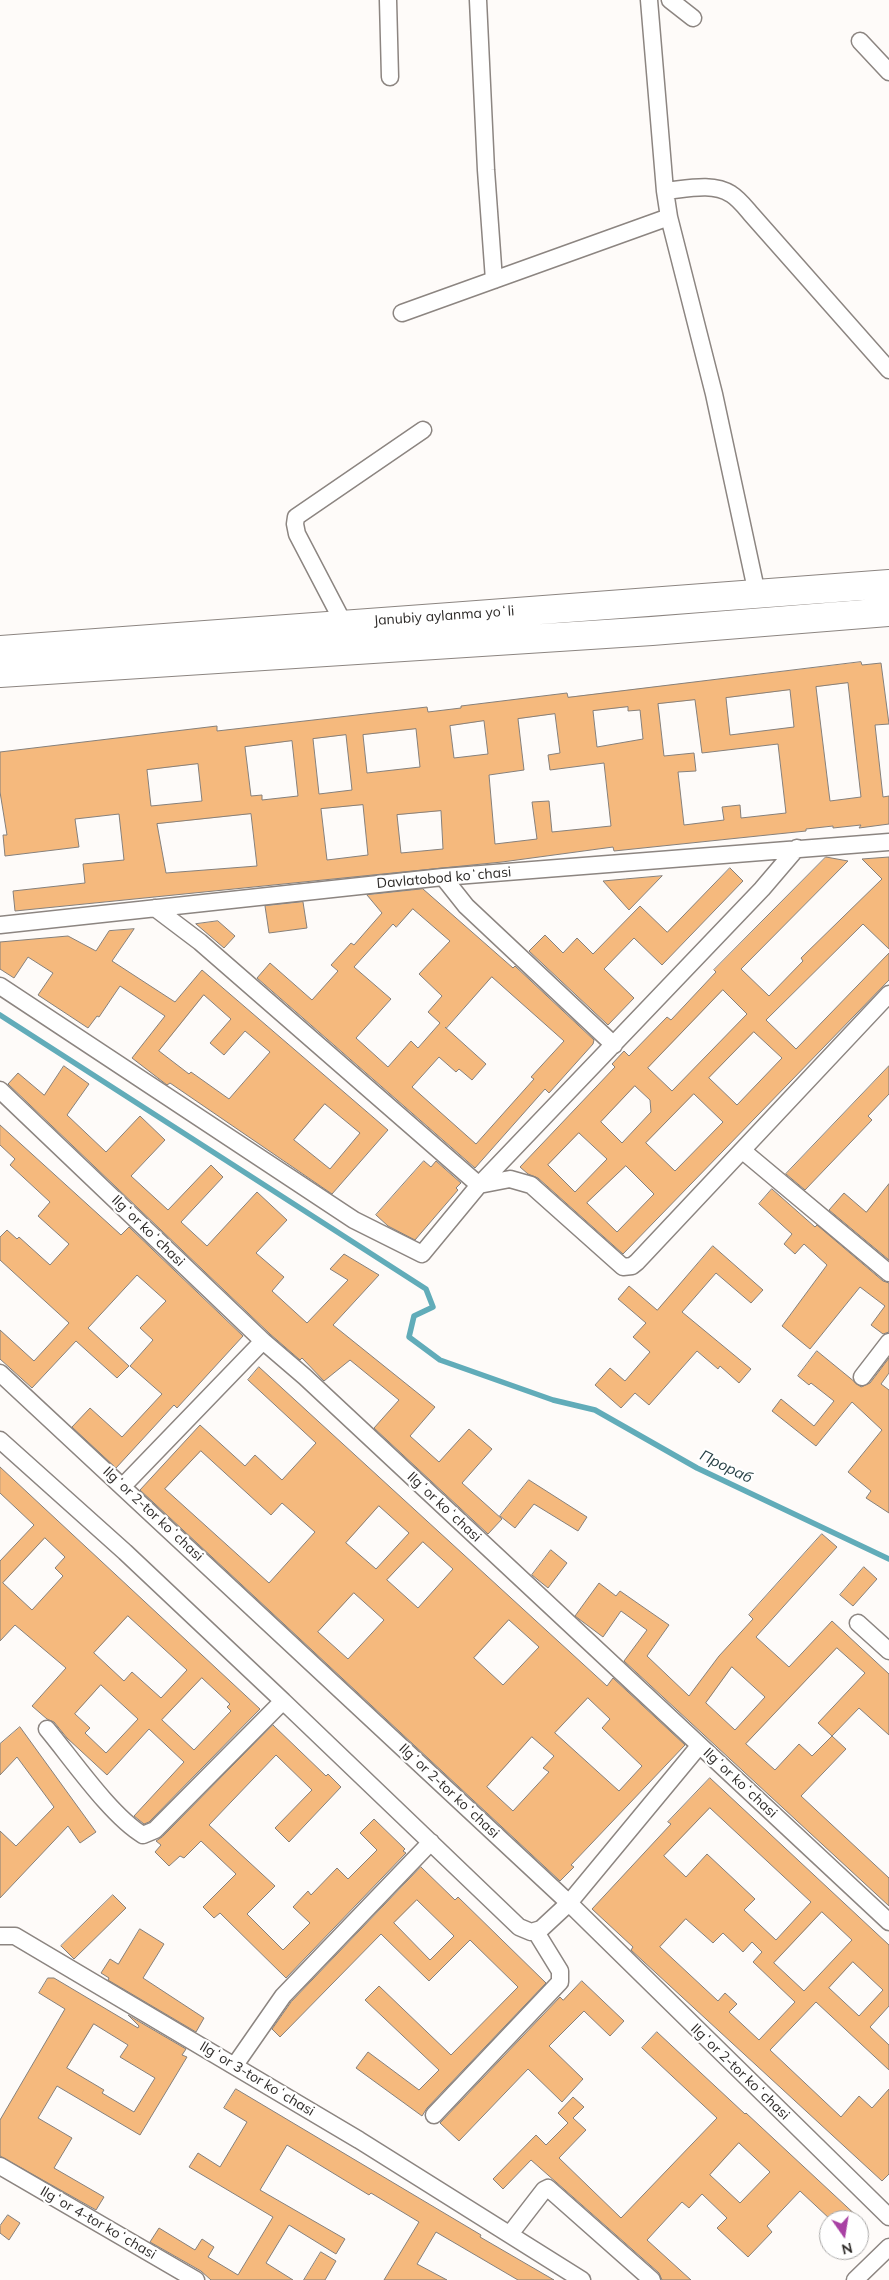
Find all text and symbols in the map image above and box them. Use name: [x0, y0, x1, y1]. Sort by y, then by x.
street label: Janubiy aylanma yoʻli: [373, 603, 515, 629]
street label: Davlatobod koʻchasi: [376, 864, 512, 892]
street label: Ilgʻor koʻchasi: [108, 1192, 188, 1270]
water label: Прораб: [697, 1447, 755, 1487]
street label: Ilgʻor 2-tor koʻchasi: [99, 1463, 207, 1565]
street label: Ilgʻor koʻchasi: [404, 1468, 484, 1546]
street label: Ilgʻor 2-tor koʻchasi: [395, 1740, 503, 1842]
street label: Ilgʻor koʻchasi: [700, 1744, 780, 1822]
street label: Ilgʻor 2-tor koʻchasi: [687, 2020, 793, 2124]
street label: Ilgʻor 3-tor koʻchasi: [197, 2038, 317, 2120]
street label: Ilgʻor 4-tor koʻchasi: [37, 2183, 159, 2263]
north arrow: [819, 2210, 869, 2260]
text: N: [840, 2239, 854, 2259]

